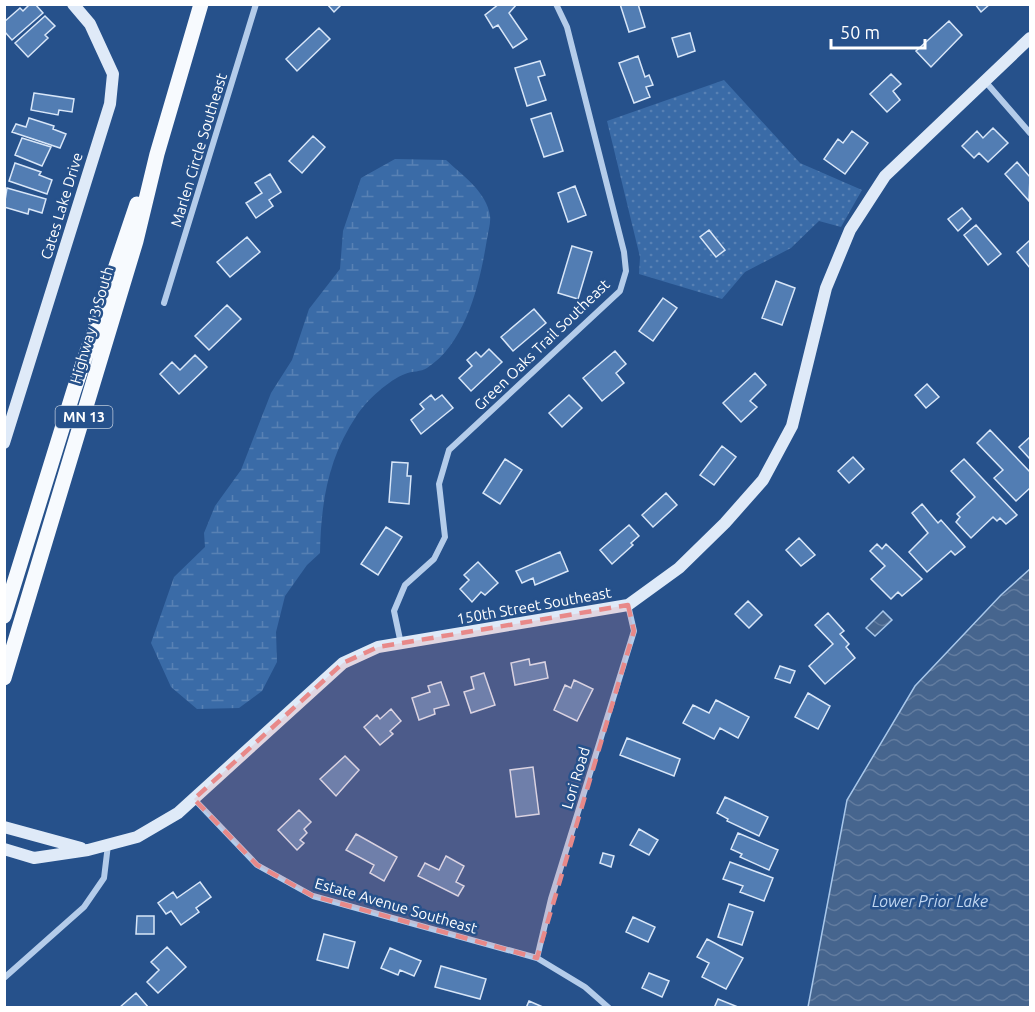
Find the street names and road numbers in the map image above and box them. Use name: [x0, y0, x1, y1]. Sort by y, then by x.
street label: Marlen Circle Southeast: [167, 71, 230, 229]
street label: Cates Lake Drive: [37, 150, 86, 261]
street label: Highway 13 South: [67, 264, 116, 385]
street label: Green Oaks Trail Southeast: [471, 275, 613, 414]
road number: MN 13: [56, 406, 112, 428]
street label: 150th Street Southeast: [455, 584, 613, 627]
street label: Lori Road: [558, 745, 593, 811]
street label: Estate Avenue Southeast: [313, 874, 479, 937]

